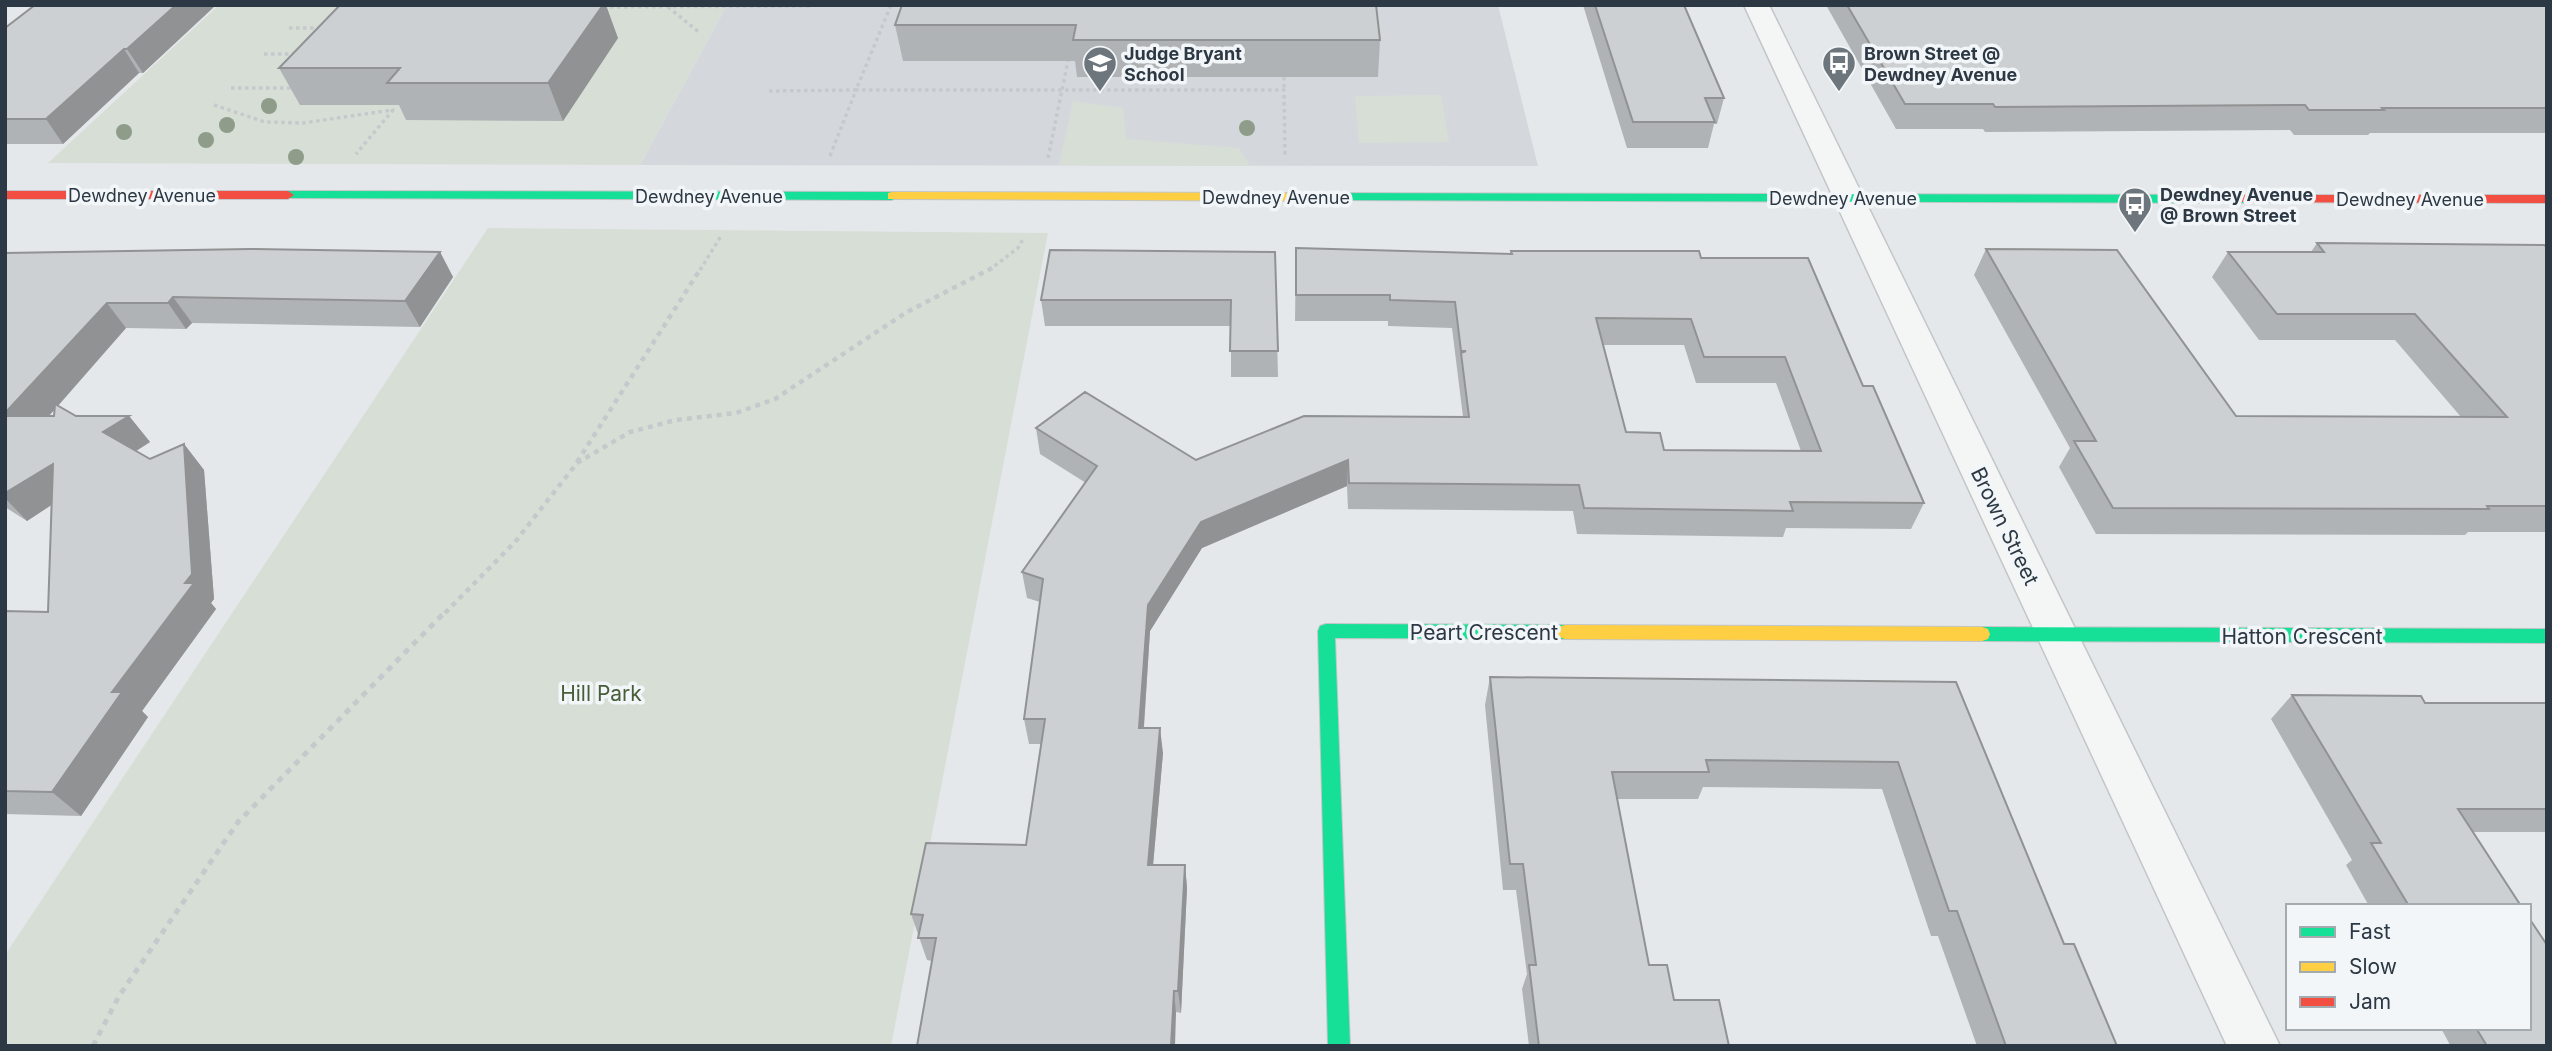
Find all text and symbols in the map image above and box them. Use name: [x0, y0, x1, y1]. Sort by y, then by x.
place label: Judge Bryant School: [1124, 43, 1242, 85]
place label: Brown Street @ Dewdney Avenue: [1864, 43, 2017, 85]
school or university icon: Judge Bryant School: [1081, 44, 1119, 93]
bus stop icon: Brown Street @ Dewdney Avenue: [1820, 44, 1858, 93]
place label: Dewdney Avenue @ Brown Street: [2160, 184, 2313, 226]
street label: Dewdney Avenue: [68, 185, 216, 206]
bus stop icon: Dewdney Avenue @ Brown Street: [2116, 185, 2154, 234]
street label: Dewdney Avenue: [635, 186, 783, 207]
street label: Dewdney Avenue: [1202, 187, 1350, 208]
street label: Dewdney Avenue: [1769, 188, 1917, 209]
street label: Dewdney Avenue: [2336, 189, 2484, 210]
street label: Brown Street: [1966, 463, 2044, 589]
street label: Peart Crescent: [1410, 620, 1558, 645]
street label: Hatton Crescent: [2221, 624, 2383, 649]
park label: Hill Park: [560, 681, 642, 706]
legend: [2286, 904, 2531, 1030]
text: Fast: [2349, 919, 2391, 944]
text: Slow: [2349, 954, 2397, 979]
text: Jam: [2349, 989, 2391, 1014]

